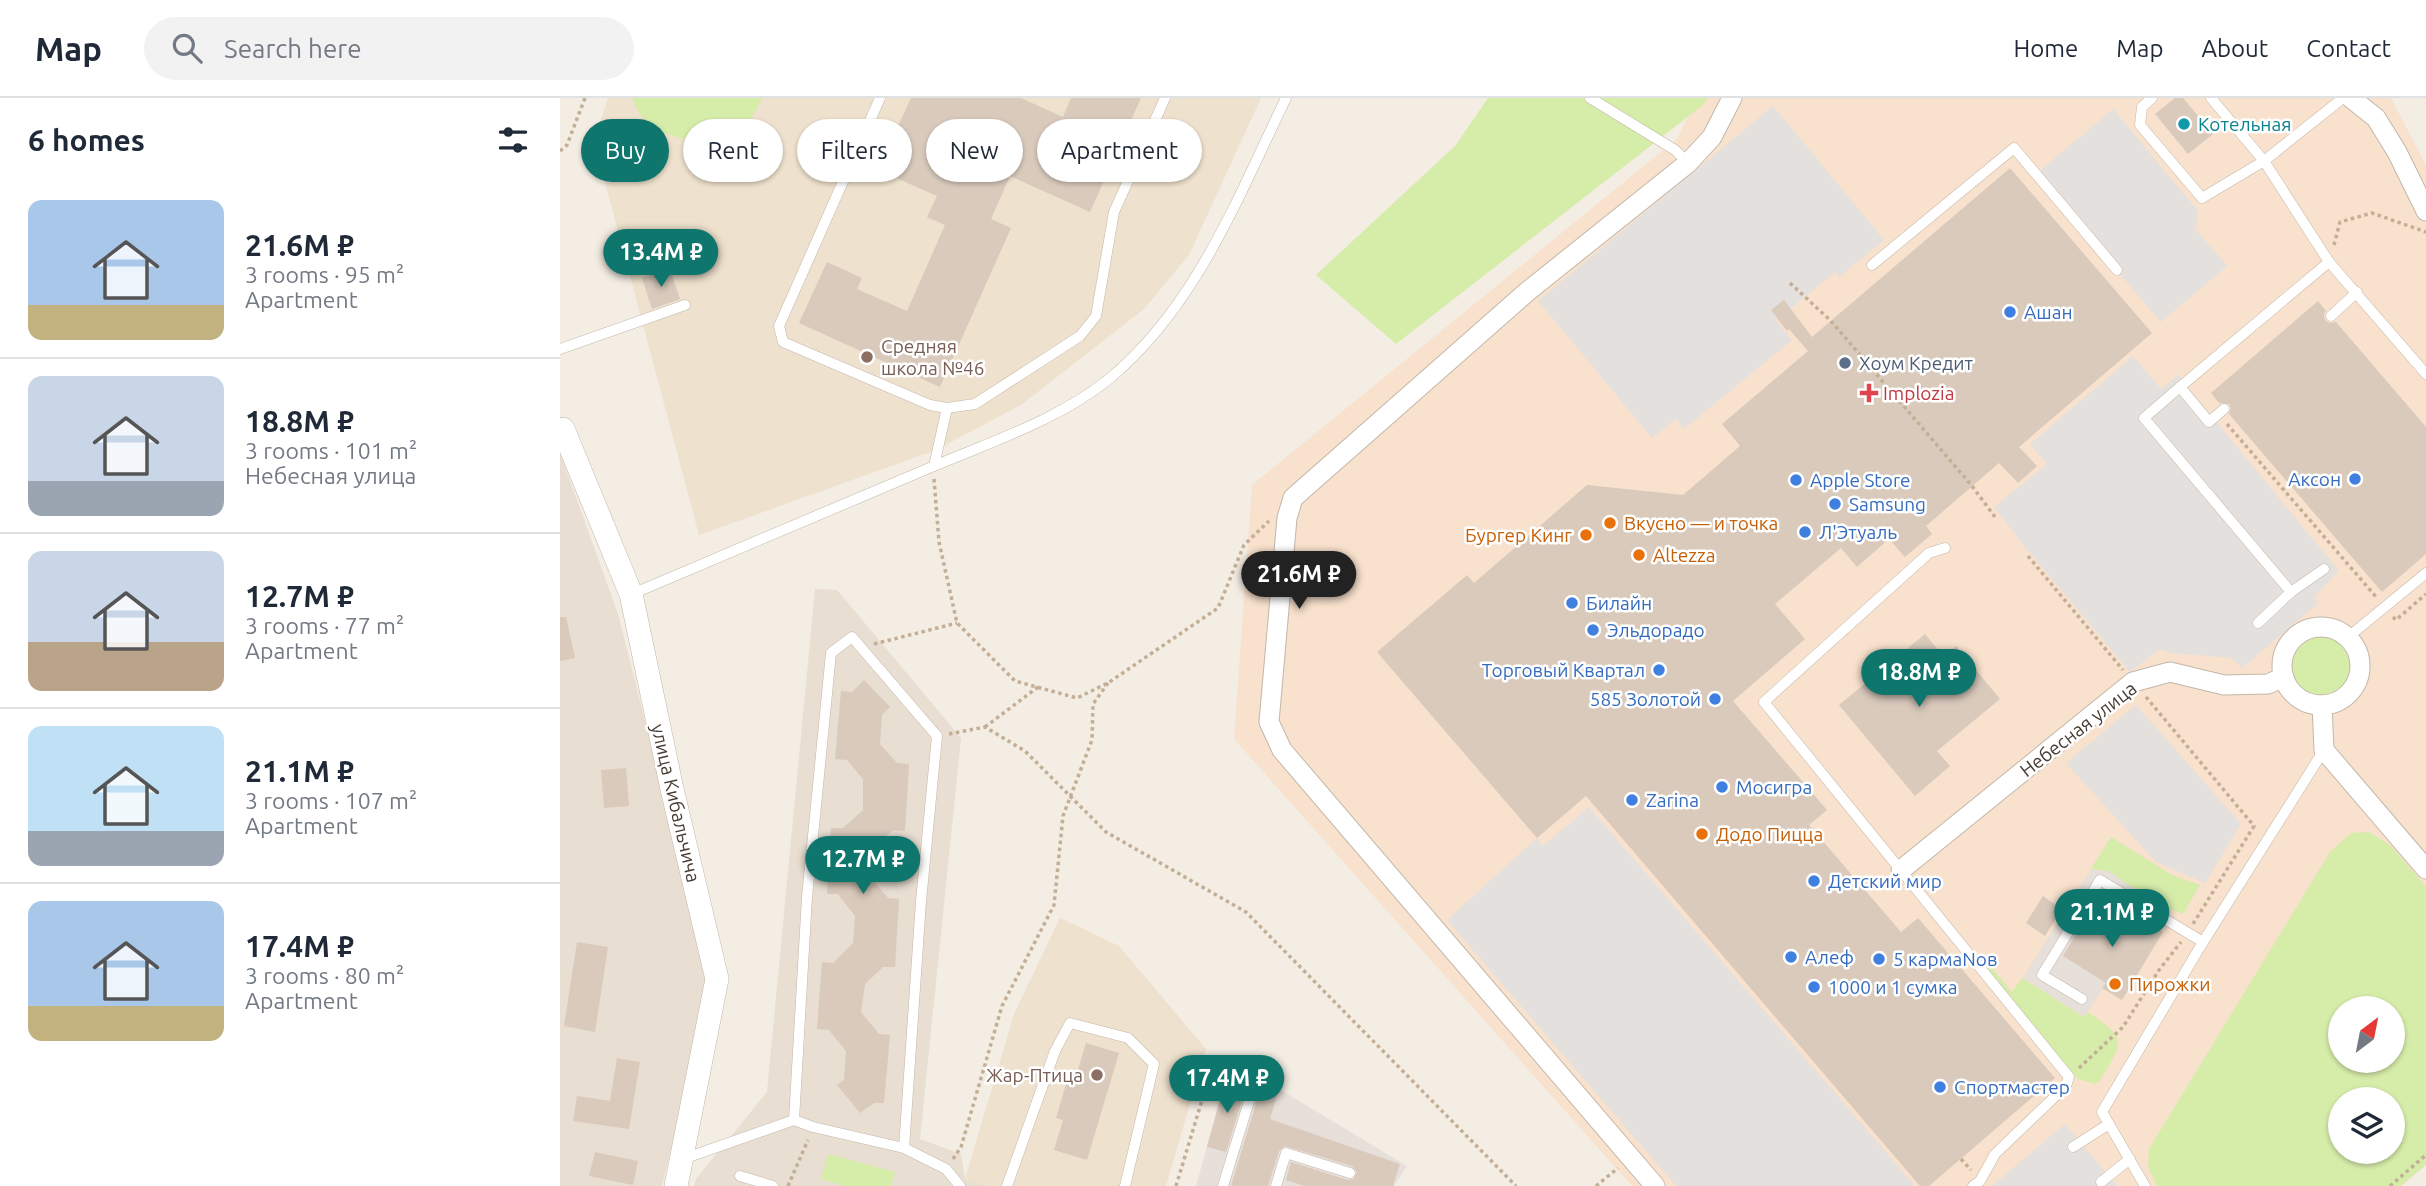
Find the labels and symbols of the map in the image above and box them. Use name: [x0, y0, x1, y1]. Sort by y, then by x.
place label: Котельная: [2198, 113, 2291, 135]
marker: Котельная: [2176, 116, 2192, 132]
pin: 13.4M ₽: [596, 230, 726, 289]
place label: Ашан: [2024, 301, 2073, 323]
marker: Ашан: [2002, 304, 2018, 320]
place label: Средняя школа №46: [881, 335, 985, 379]
marker: Средняя школа №46: [859, 349, 875, 365]
place label: Хоум Кредит: [1859, 352, 1974, 374]
marker: Хоум Кредит: [1837, 355, 1853, 371]
place label: Implozia: [1883, 382, 1954, 404]
marker: Implozia: [1861, 385, 1877, 401]
place label: Аксон: [2288, 468, 2341, 490]
place label: Apple Store: [1810, 469, 1911, 491]
marker: Аксон: [2347, 471, 2363, 487]
marker: Apple Store: [1788, 472, 1804, 488]
place label: Samsung: [1849, 493, 1926, 515]
marker: Samsung: [1827, 496, 1843, 512]
place label: Вкусно — и точка: [1624, 512, 1778, 534]
marker: Вкусно — и точка: [1602, 515, 1618, 531]
place label: Л'Этуаль: [1819, 521, 1897, 543]
place label: Бургер Кинг: [1465, 524, 1572, 546]
marker: Л'Этуаль: [1797, 524, 1813, 540]
marker: Бургер Кинг: [1578, 527, 1594, 543]
place label: Altezza: [1653, 544, 1715, 566]
marker: Altezza: [1631, 547, 1647, 563]
pin: 21.6M ₽: [1234, 552, 1364, 611]
place label: Билайн: [1586, 592, 1652, 614]
marker: Билайн: [1564, 595, 1580, 611]
place label: Эльдорадо: [1607, 619, 1705, 641]
marker: Эльдорадо: [1585, 622, 1601, 638]
pin: 18.8M ₽: [1854, 650, 1984, 709]
place label: Торговый Квартал: [1482, 659, 1645, 681]
marker: Торговый Квартал: [1651, 662, 1667, 678]
street label: Небесная улица: [2015, 677, 2141, 781]
place label: 585 Золотой: [1590, 688, 1701, 710]
marker: 585 Золотой: [1707, 691, 1723, 707]
street label: улица Кибальчича: [647, 722, 705, 884]
place label: Мосигра: [1736, 776, 1812, 798]
marker: Мосигра: [1714, 779, 1730, 795]
place label: Zarina: [1646, 789, 1699, 811]
marker: Zarina: [1624, 792, 1640, 808]
place label: Додо Пицца: [1716, 823, 1823, 845]
marker: Додо Пицца: [1694, 826, 1710, 842]
pin: 12.7M ₽: [798, 836, 928, 896]
place label: Детский мир: [1828, 870, 1942, 892]
marker: Детский мир: [1806, 873, 1822, 889]
pin: 21.1M ₽: [2047, 890, 2177, 949]
place label: Алеф: [1805, 946, 1854, 968]
place label: 5 кармаNов: [1893, 948, 1997, 970]
marker: Алеф: [1783, 949, 1799, 965]
marker: 5 кармаNов: [1871, 951, 1887, 967]
place label: Пирожки: [2129, 973, 2210, 995]
place label: 1000 и 1 сумка: [1828, 976, 1957, 998]
marker: Пирожки: [2107, 976, 2123, 992]
marker: 1000 и 1 сумка: [1806, 979, 1822, 995]
north arrow: [2328, 996, 2404, 1073]
pin: 17.4M ₽: [1162, 1056, 1292, 1115]
place label: Жар-Птица: [986, 1064, 1083, 1086]
marker: Жар-Птица: [1089, 1067, 1105, 1083]
place label: Спортмастер: [1954, 1076, 2070, 1098]
marker: Спортмастер: [1932, 1079, 1948, 1095]

